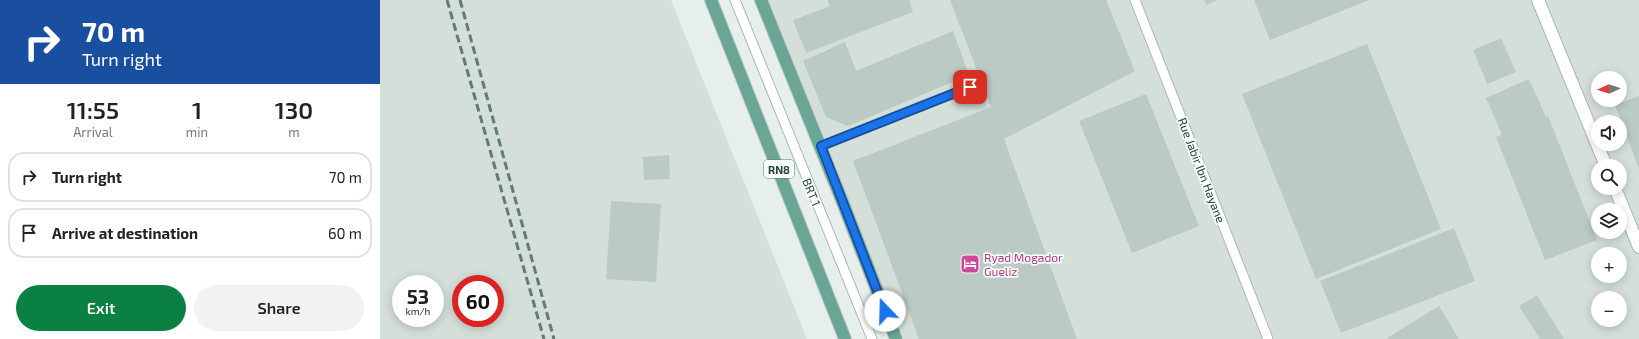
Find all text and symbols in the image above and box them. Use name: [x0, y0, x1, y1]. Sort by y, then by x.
text: 70 m: [82, 14, 145, 48]
icon: right: [16, 16, 68, 68]
text: Turn right: [82, 48, 162, 70]
pin: [953, 70, 987, 104]
north arrow: [1591, 71, 1627, 107]
map controls: [1591, 71, 1627, 327]
icon: arrive: [959, 76, 981, 98]
text: 11:55: [67, 95, 119, 124]
text: 1: [192, 95, 202, 124]
text: 130: [275, 95, 313, 124]
street label: Rue Jabir Ibn Hayane: [1176, 115, 1228, 225]
button: sound: [1591, 115, 1627, 151]
text: Arrival: [73, 124, 113, 140]
text: min: [186, 124, 208, 140]
text: m: [288, 124, 300, 140]
button: search: [1591, 159, 1627, 195]
road number: RN8: [764, 160, 794, 178]
icon: right: [18, 166, 40, 188]
text: Turn right: [52, 168, 122, 186]
text: 70 m: [329, 168, 362, 186]
street label: BRT 1: [800, 176, 824, 208]
button: layers: [1591, 203, 1627, 239]
icon: arrive: [18, 222, 40, 244]
text: Arrive at destination: [52, 224, 198, 242]
text: 60 m: [328, 224, 362, 242]
button: +: [1591, 247, 1627, 283]
place label: Ryad Mogador Gueliz: [984, 250, 1063, 278]
hotel icon: Ryad Mogador Gueliz: [959, 253, 981, 275]
speed limit sign: 60: [452, 275, 504, 327]
text: 53: [407, 284, 429, 308]
button: Exit: [16, 285, 186, 331]
button: Share: [194, 285, 364, 331]
position arrow: [864, 290, 906, 332]
button: −: [1591, 291, 1627, 327]
text: km/h: [406, 305, 430, 317]

